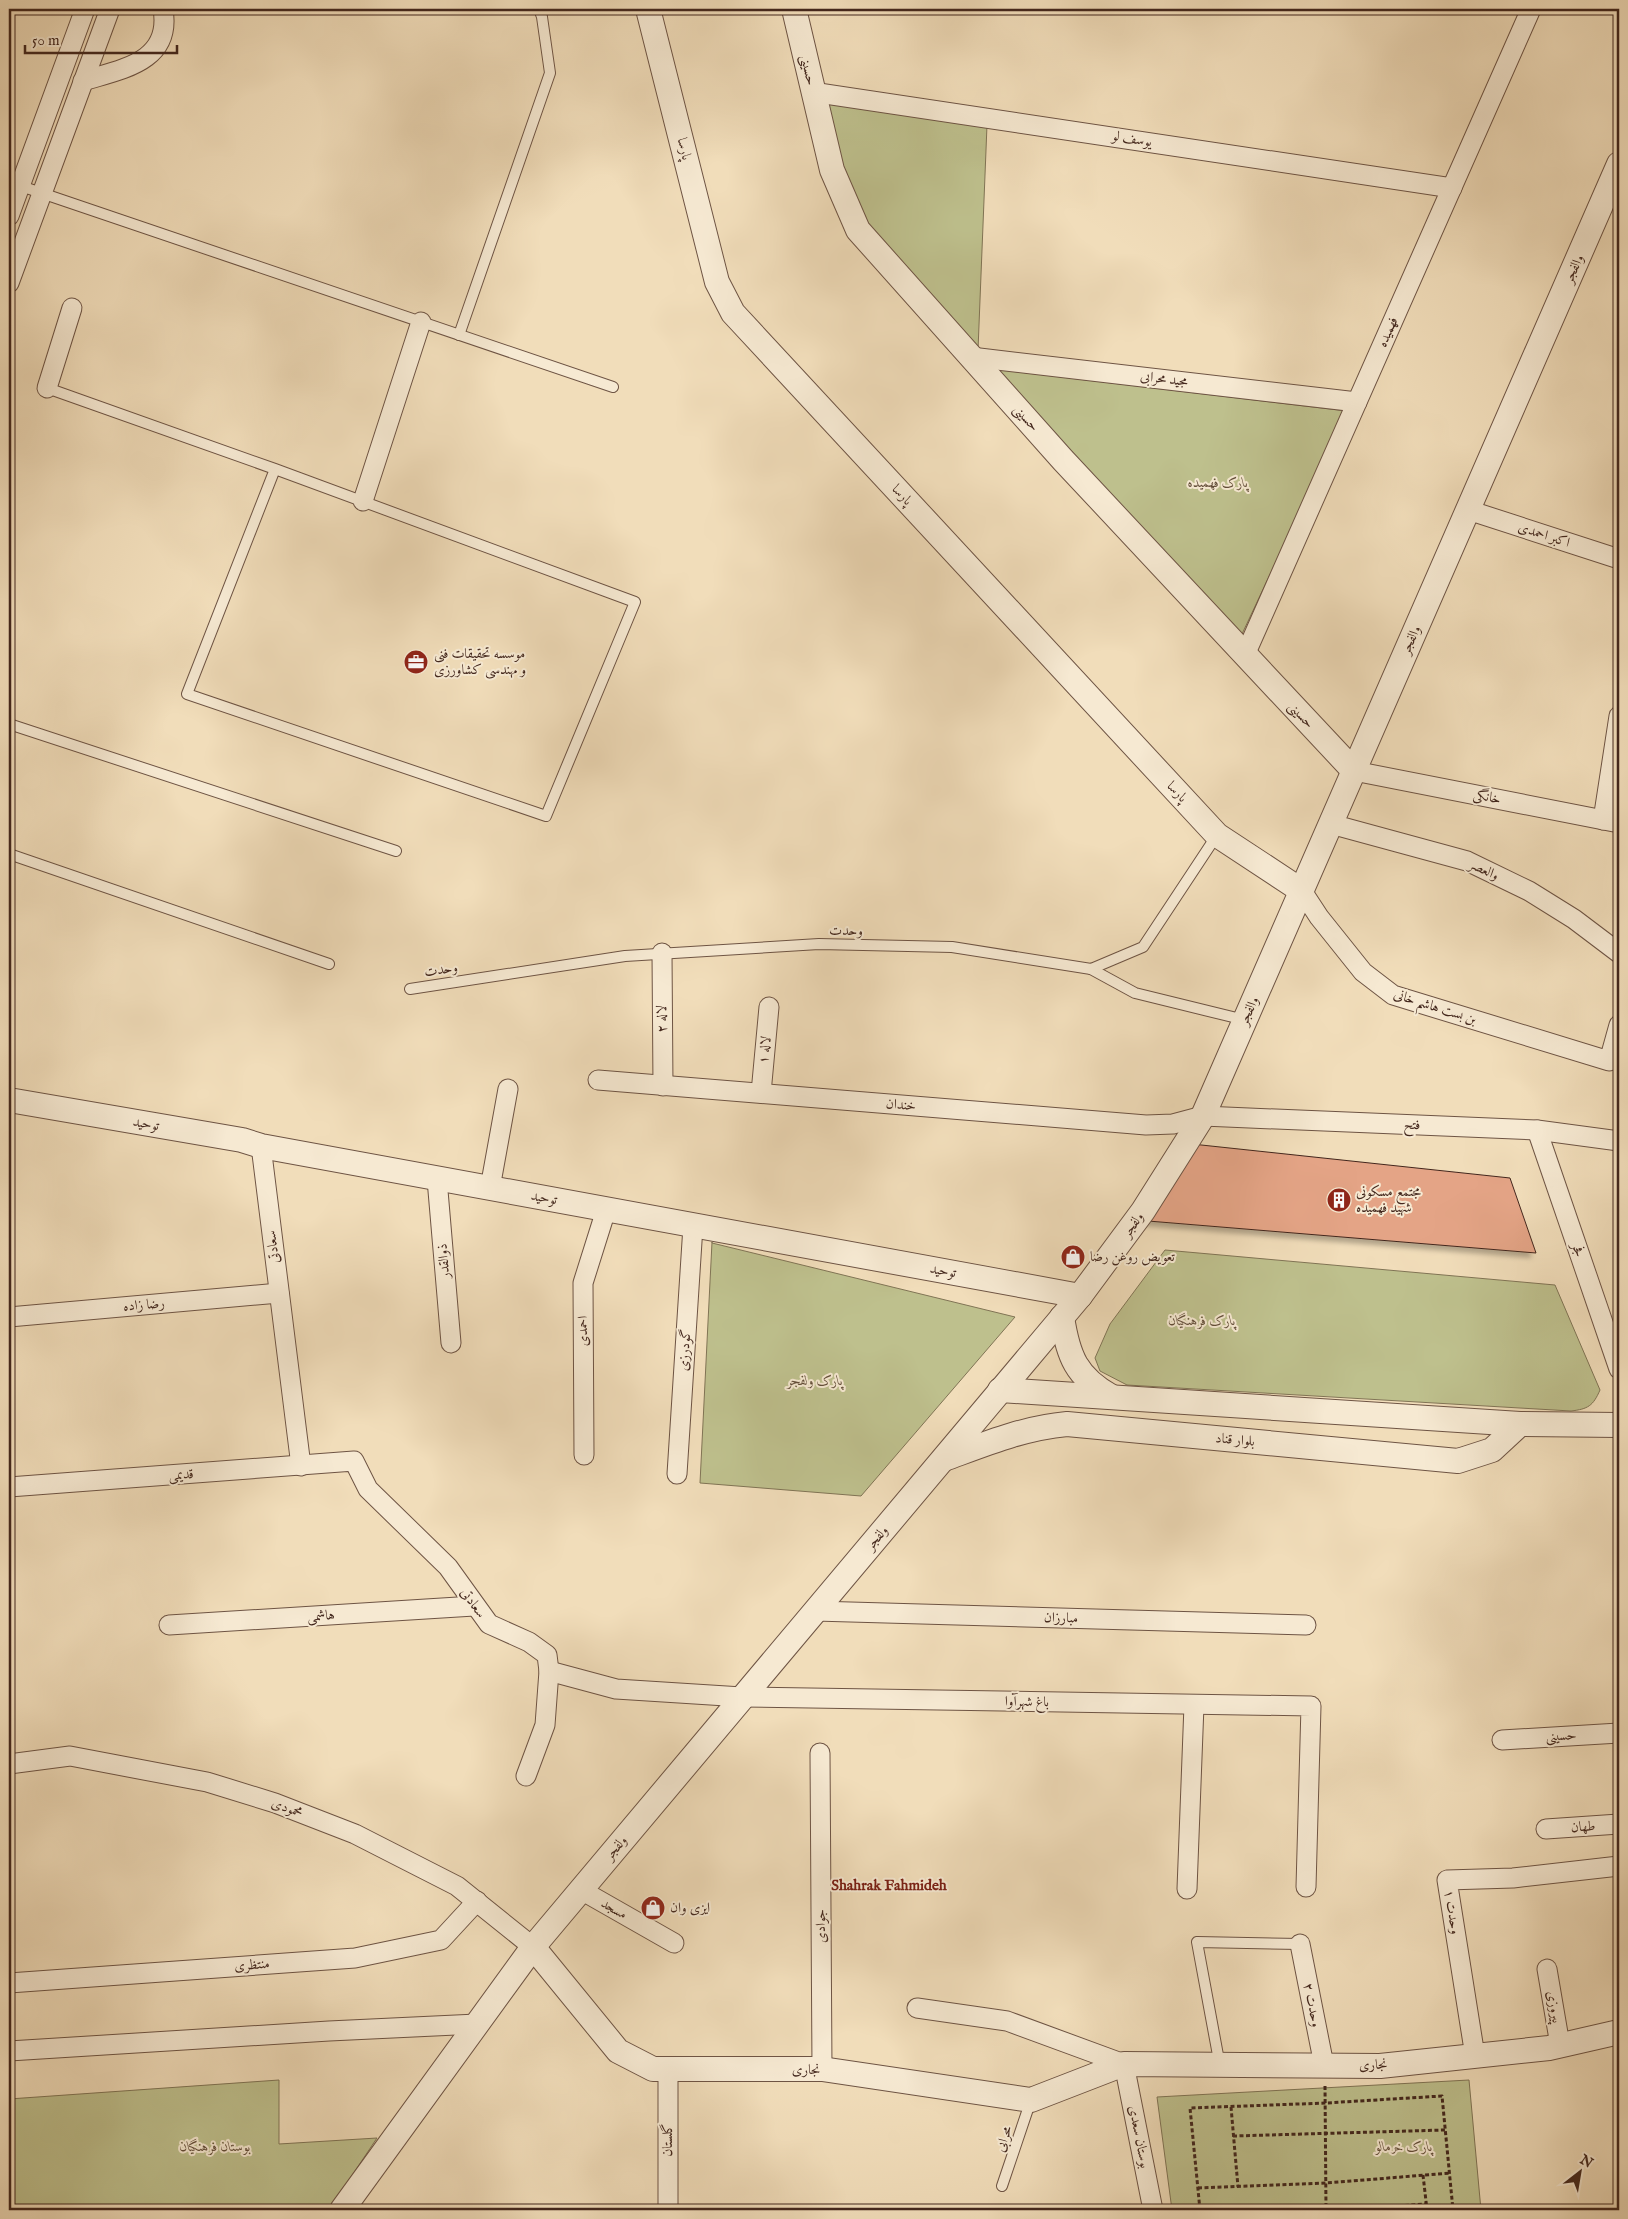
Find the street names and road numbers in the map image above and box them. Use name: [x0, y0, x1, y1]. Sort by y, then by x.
street label: حسینی: [796, 53, 820, 87]
street label: یوسف لو: [1109, 127, 1154, 151]
street label: پارسا: [672, 136, 696, 164]
street label: والفجر: [1559, 252, 1588, 288]
street label: فهمیده: [1373, 314, 1403, 350]
street label: مجید محرابی: [1139, 367, 1190, 391]
street label: حسینی: [1009, 401, 1043, 435]
street label: پارسا: [887, 481, 917, 511]
street label: اکبر احمدی: [1516, 518, 1572, 552]
street label: والفجر: [1396, 623, 1425, 659]
street label: حسینی: [1284, 698, 1318, 732]
street label: پارسا: [1162, 778, 1192, 808]
street label: خانگی: [1472, 786, 1502, 808]
street label: والعصر: [1464, 854, 1502, 885]
street label: وحدت: [829, 922, 863, 940]
street label: وحدت: [423, 958, 459, 982]
street label: بن بست هاشم خانی: [1390, 985, 1479, 1033]
street label: والفجر: [1234, 994, 1263, 1030]
street label: لاله ۲: [653, 1005, 671, 1033]
street label: لاله ۱: [755, 1035, 775, 1065]
street label: خندان: [885, 1095, 917, 1115]
street label: توحید: [131, 1113, 161, 1135]
street label: فتح: [1403, 1116, 1421, 1137]
street label: توحید: [529, 1187, 559, 1209]
street label: ولفجر: [1117, 1209, 1148, 1243]
street label: سعادتی: [262, 1230, 284, 1264]
street label: فجر: [1567, 1239, 1589, 1260]
street label: ذوالقدر: [434, 1243, 455, 1281]
street label: توحید: [928, 1260, 958, 1282]
street label: رضا زاده: [122, 1294, 166, 1316]
street label: احمدی: [574, 1316, 592, 1346]
street label: گودرزی: [675, 1328, 695, 1372]
street label: بلوار قناد: [1215, 1429, 1256, 1451]
street label: قدیمی: [168, 1465, 194, 1485]
street label: ولفجر: [860, 1522, 892, 1556]
street label: سعادتی: [456, 1584, 490, 1622]
street label: هاشمی: [307, 1606, 335, 1626]
street label: مبارزان: [1044, 1608, 1078, 1628]
street label: باغ شهرآوا: [1005, 1693, 1050, 1713]
street label: حسینی: [1545, 1726, 1577, 1746]
street label: محمودی: [269, 1794, 305, 1822]
street label: طهان: [1570, 1817, 1596, 1837]
street label: ولفجر: [599, 1832, 631, 1866]
street label: وحدت ۱: [1440, 1888, 1464, 1936]
street label: مسجد: [598, 1894, 630, 1924]
street label: جوادی: [812, 1909, 830, 1943]
street label: منتظری: [234, 1955, 270, 1975]
street label: وحدت ۲: [1299, 1981, 1325, 2029]
street label: پیروزی: [1541, 1990, 1566, 2026]
street label: نجاری: [1358, 2056, 1388, 2074]
street label: نجاری: [792, 2061, 820, 2079]
street label: بوستان سعدی: [1124, 2104, 1154, 2170]
street label: گلستان: [659, 2123, 677, 2157]
street label: محرابی: [991, 2123, 1017, 2155]

